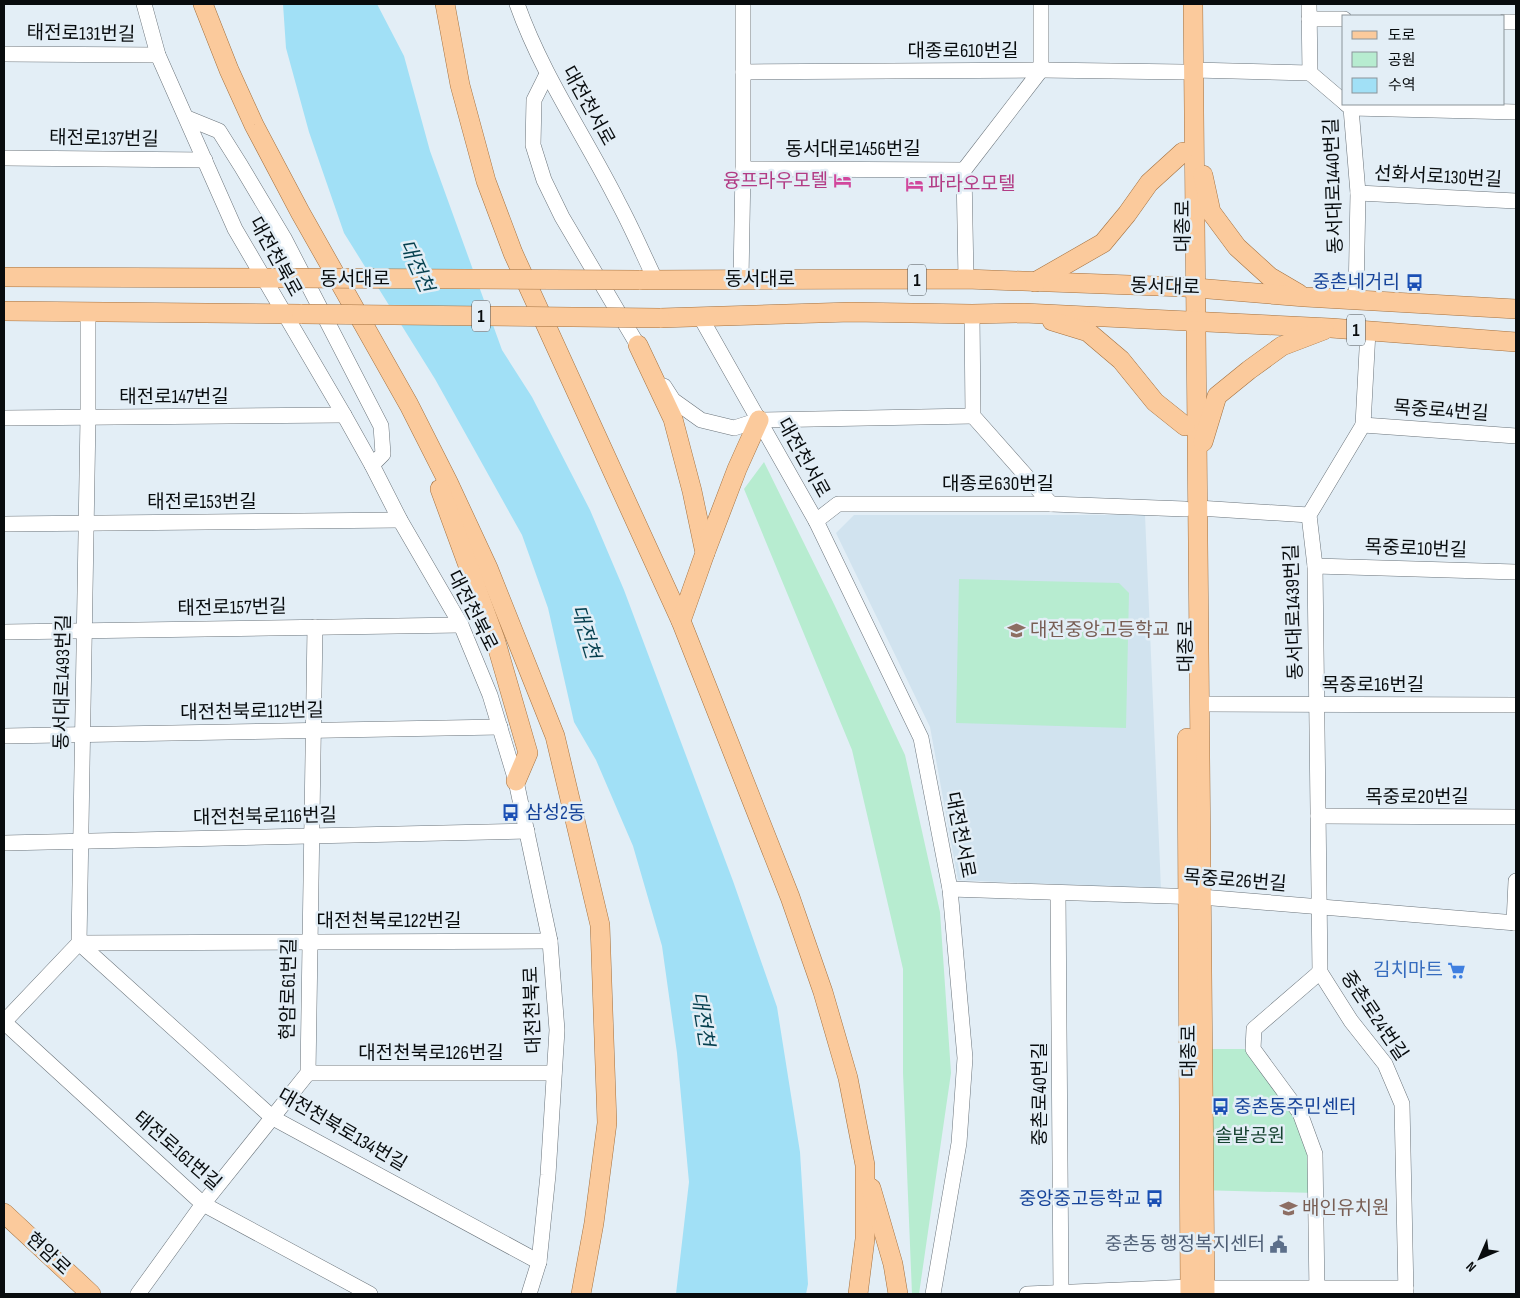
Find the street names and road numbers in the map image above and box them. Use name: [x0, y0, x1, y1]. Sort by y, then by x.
street label: 태전로131번길: [26, 22, 136, 46]
street label: 대종로610번길: [908, 40, 1018, 63]
street label: 대전천서로: [557, 62, 619, 150]
street label: 동서대로1440번길: [1320, 118, 1348, 254]
street label: 태전로137번길: [49, 127, 159, 151]
street label: 동서대로1456번길: [785, 138, 921, 161]
street label: 선화서로130번길: [1374, 162, 1502, 192]
street label: 대종로: [1172, 200, 1195, 252]
street label: 대전천북로: [244, 213, 306, 301]
road number: 1: [908, 264, 926, 296]
street label: 동서대로: [320, 268, 390, 291]
street label: 동서대로: [725, 268, 795, 291]
street label: 동서대로: [1130, 274, 1200, 300]
road number: 1: [472, 300, 490, 332]
road number: 1: [1347, 314, 1365, 346]
street label: 태전로147번길: [119, 386, 229, 409]
street label: 목중로4번길: [1393, 396, 1489, 426]
street label: 대전천서로: [772, 414, 834, 502]
street label: 대종로630번길: [942, 473, 1054, 496]
street label: 태전로153번길: [147, 491, 257, 514]
street label: 목중로10번길: [1364, 536, 1468, 562]
street label: 동서대로1439번길: [1280, 544, 1308, 680]
street label: 대전천북로: [442, 567, 502, 655]
street label: 태전로157번길: [177, 596, 287, 620]
street label: 동서대로1493번길: [50, 614, 76, 750]
street label: 대종로: [1175, 620, 1198, 672]
street label: 목중로16번길: [1322, 674, 1424, 697]
street label: 대전천북로112번길: [180, 699, 324, 725]
street label: 목중로20번길: [1365, 786, 1469, 809]
street label: 대전천서로: [940, 790, 980, 880]
street label: 대전천북로116번길: [193, 804, 337, 830]
street label: 목중로26번길: [1183, 866, 1287, 896]
street label: 대전천북로122번길: [317, 910, 461, 933]
street label: 현암로61번길: [277, 938, 301, 1040]
street label: 대전천북로: [520, 966, 546, 1054]
street label: 중촌로24번길: [1336, 967, 1412, 1065]
street label: 대종로: [1178, 1025, 1201, 1077]
street label: 대전천북로126번길: [358, 1042, 504, 1065]
street label: 중촌로40번길: [1029, 1042, 1052, 1146]
street label: 대전천북로134번길: [273, 1084, 411, 1176]
street label: 태전로161번길: [128, 1107, 226, 1195]
street label: 현암로: [21, 1228, 75, 1280]

